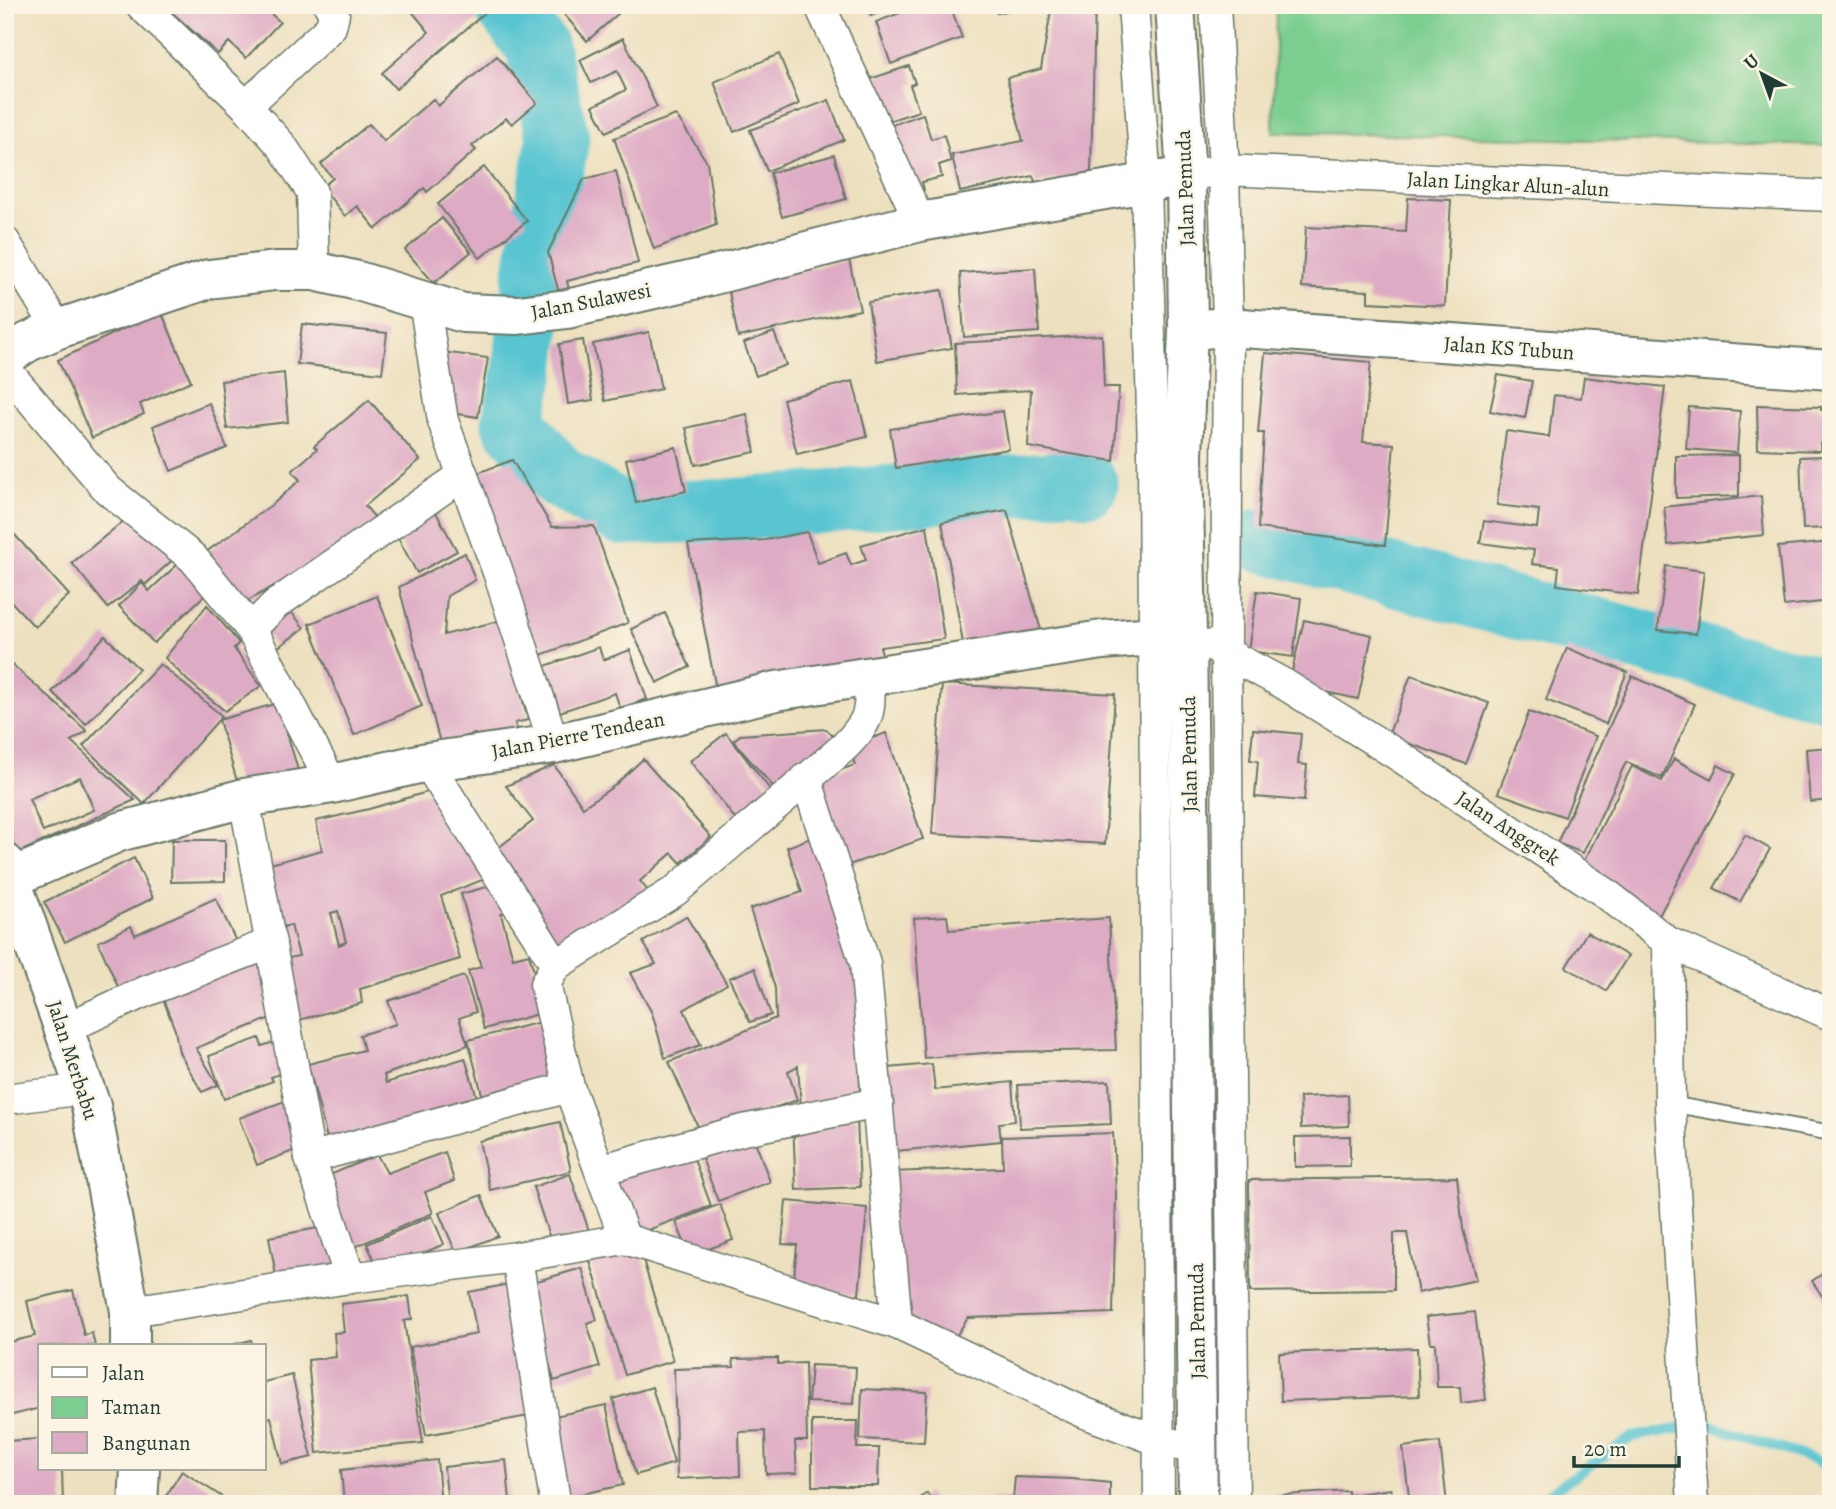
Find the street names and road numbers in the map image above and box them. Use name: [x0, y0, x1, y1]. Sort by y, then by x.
street label: Jalan Pemuda: [1169, 129, 1201, 247]
street label: Jalan Lingkar Alun-alun: [1406, 165, 1610, 203]
street label: Jalan Sulawesi: [529, 276, 654, 326]
street label: Jalan KS Tubun: [1443, 329, 1575, 367]
street label: Jalan Pemuda: [1174, 695, 1204, 813]
street label: Jalan Pierre Tendean: [489, 704, 667, 766]
street label: Jalan Anggrek: [1451, 784, 1566, 872]
street label: Jalan Merbabu: [41, 997, 106, 1124]
street label: Jalan Pemuda: [1182, 1262, 1212, 1380]

